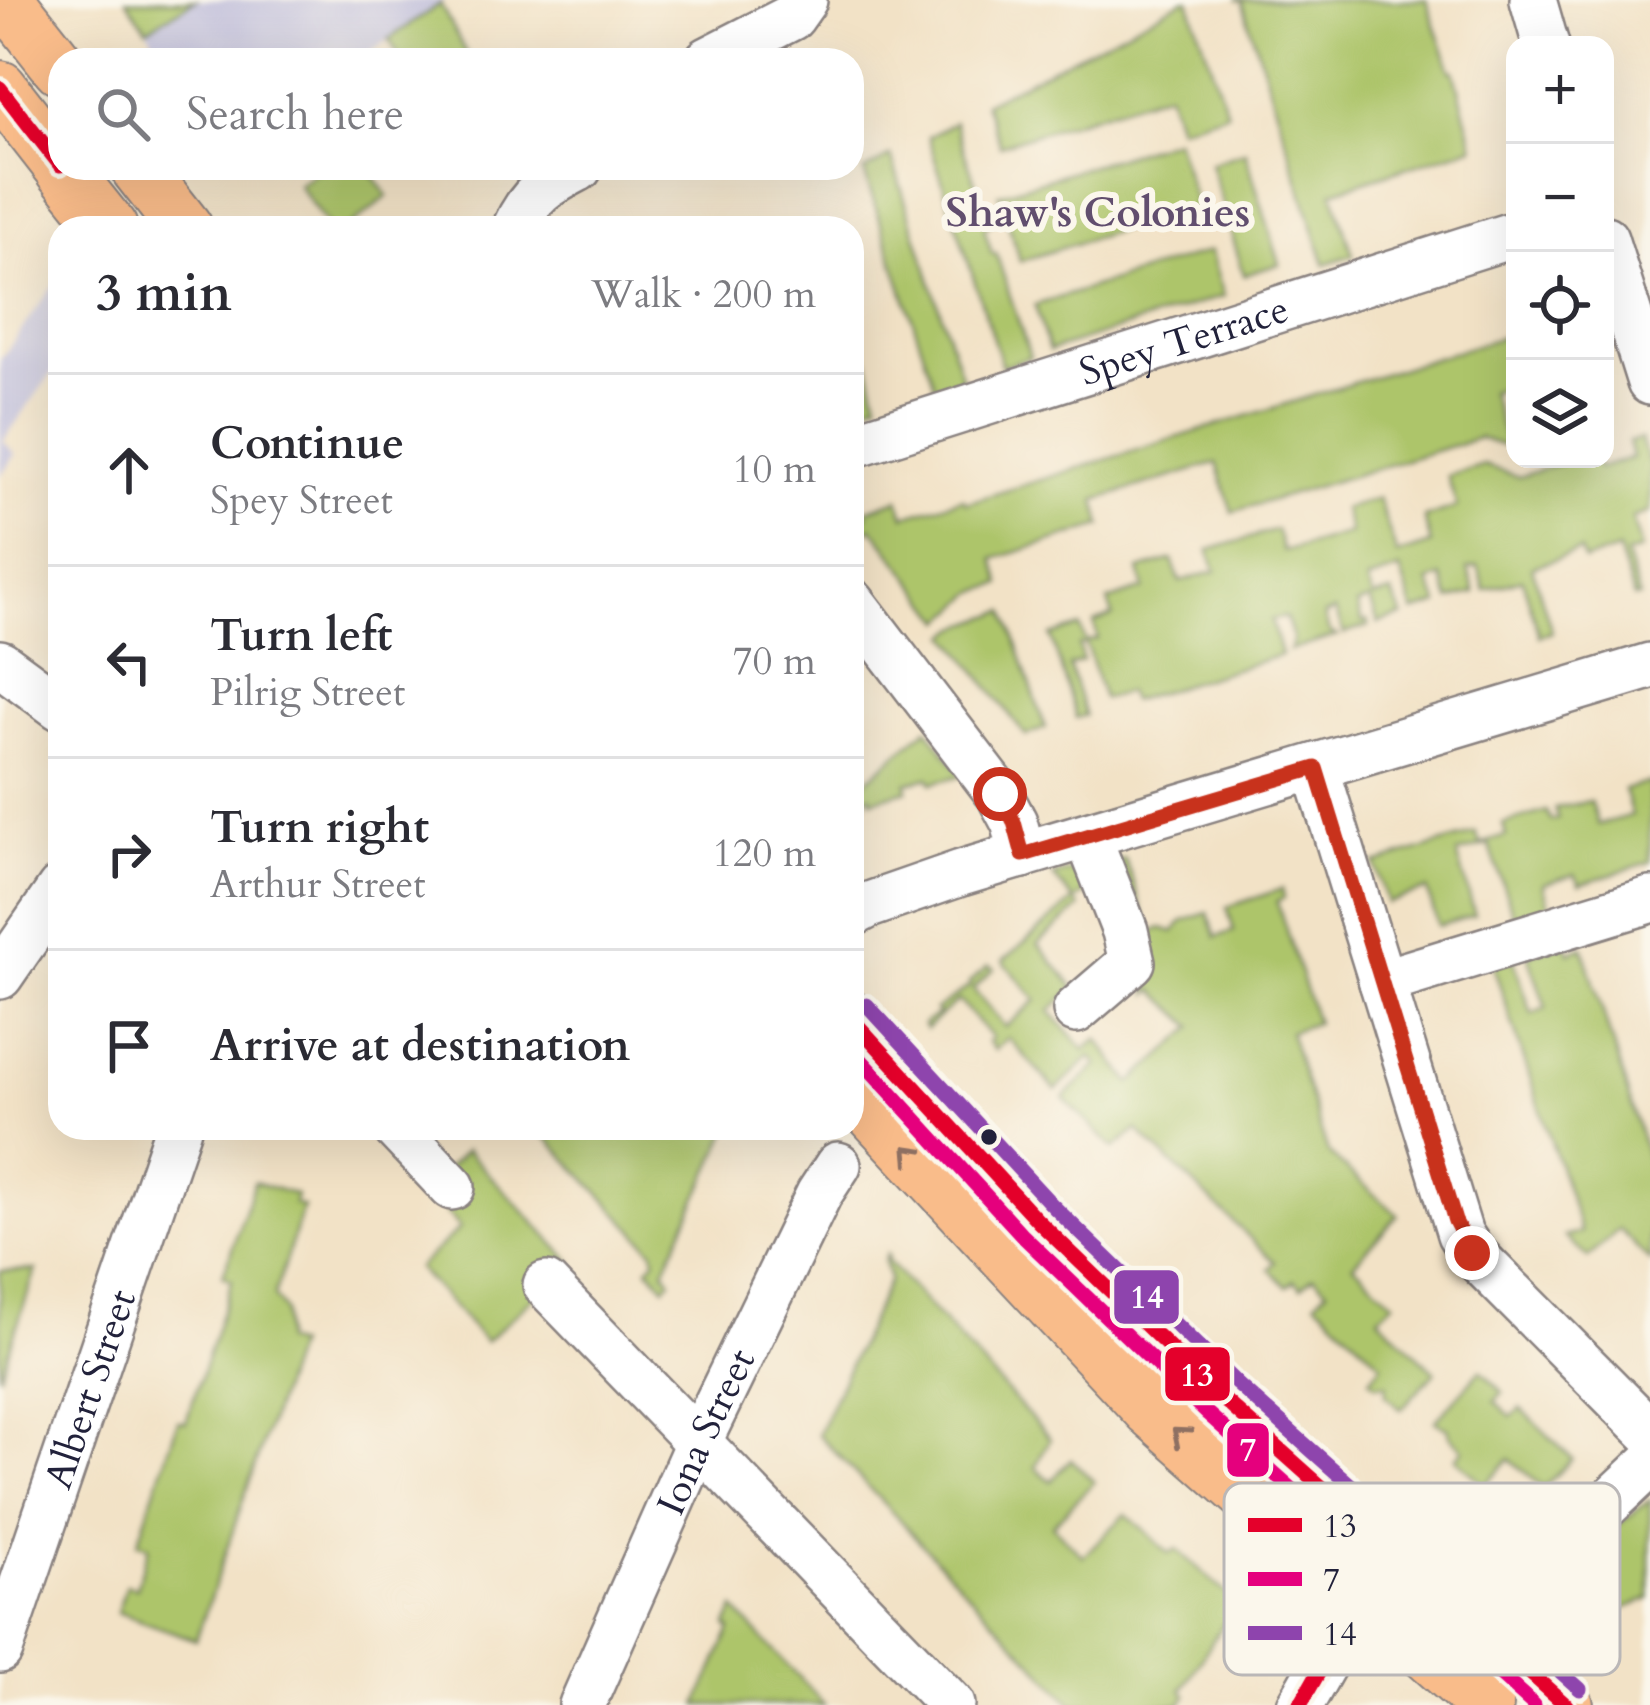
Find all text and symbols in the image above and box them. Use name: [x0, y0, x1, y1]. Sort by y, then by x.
map controls: [1506, 36, 1614, 468]
button: +: [1506, 36, 1614, 144]
search box: [48, 48, 864, 180]
icon: search: [90, 81, 156, 147]
text: Search here: [186, 84, 404, 145]
button: −: [1506, 144, 1614, 252]
district label: Shaw's Colonies: [946, 184, 1250, 241]
button: locate: [1506, 252, 1614, 360]
text: 3 min: [96, 259, 232, 329]
text: Walk · 200 m: [591, 268, 816, 321]
street label: Spey Terrace: [1073, 283, 1295, 399]
button: layers: [1506, 360, 1614, 468]
text: Continue: [210, 413, 404, 474]
icon: ahead: [96, 437, 162, 503]
text: 10 m: [733, 443, 816, 496]
text: Spey Street: [210, 474, 393, 527]
text: Turn left: [210, 605, 392, 666]
icon: left: [96, 629, 162, 695]
text: 70 m: [733, 635, 816, 688]
text: Pilrig Street: [210, 666, 405, 719]
route start: [973, 767, 1027, 821]
text: Turn right: [210, 797, 429, 858]
icon: right: [96, 821, 162, 887]
text: 120 m: [713, 827, 816, 880]
text: Arthur Street: [210, 858, 426, 911]
icon: arrive: [96, 1013, 162, 1079]
text: Arrive at destination: [210, 1015, 630, 1076]
unlabelled marker: [978, 1126, 1000, 1148]
one-way arrow: [903, 1145, 925, 1167]
route end: [1445, 1226, 1499, 1280]
line badge: 14: [1112, 1268, 1181, 1326]
text: 14: [1130, 1275, 1164, 1320]
street label: Albert Street: [32, 1283, 149, 1496]
street label: Iona Street: [645, 1340, 768, 1523]
line badge: 13: [1163, 1345, 1232, 1403]
text: 13: [1180, 1353, 1214, 1398]
line badge: 7: [1225, 1421, 1271, 1479]
one-way arrow: [1172, 1428, 1194, 1449]
text: 7: [1240, 1428, 1257, 1473]
legend: [1224, 1483, 1620, 1675]
text: 13: [1323, 1504, 1357, 1549]
text: 7: [1323, 1558, 1340, 1603]
text: 14: [1323, 1612, 1357, 1657]

